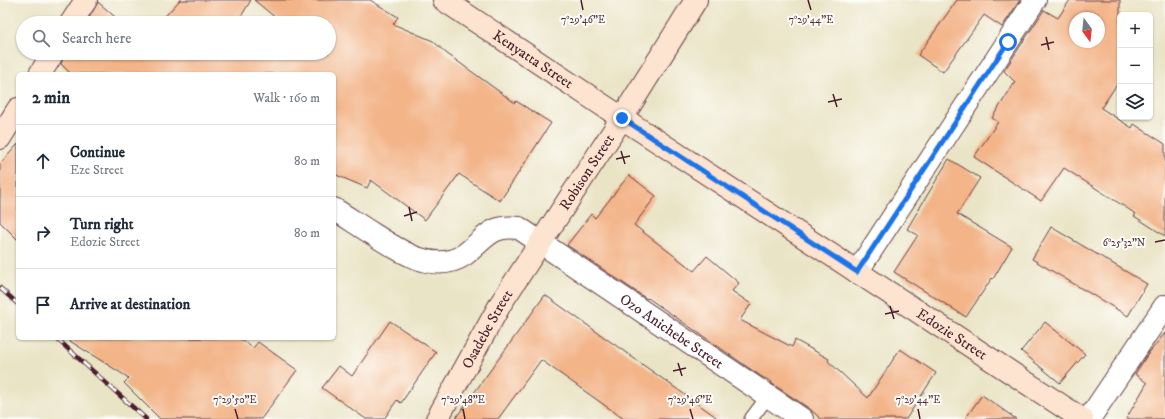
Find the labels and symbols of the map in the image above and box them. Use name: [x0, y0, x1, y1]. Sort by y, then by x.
north arrow: [1069, 12, 1105, 48]
text: 7°29'46"E: [561, 14, 605, 26]
text: 7°29'44"E: [789, 14, 833, 26]
street label: Kenyatta Street: [489, 26, 577, 93]
route start: [999, 33, 1017, 51]
route end: [613, 109, 631, 127]
street label: Robison Street: [555, 131, 619, 214]
text: 6°25'32"N: [1103, 237, 1145, 249]
street label: Osadebe Street: [458, 286, 517, 372]
street label: Ozo Anichebe Street: [616, 290, 727, 373]
street label: Edozie Street: [913, 304, 991, 365]
text: 7°29'50"E: [213, 394, 257, 406]
text: 7°29'48"E: [441, 394, 485, 406]
text: 7°29'46"E: [668, 394, 712, 406]
text: 7°29'44"E: [896, 394, 940, 406]

